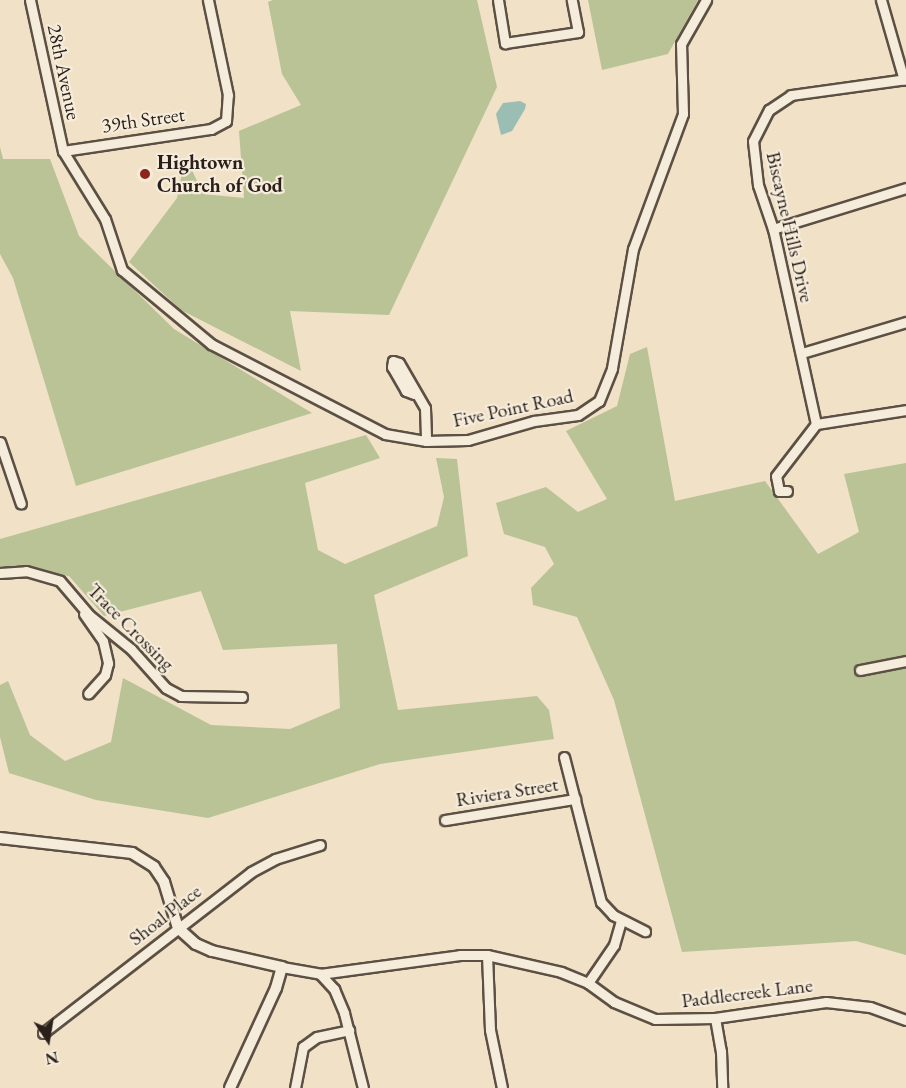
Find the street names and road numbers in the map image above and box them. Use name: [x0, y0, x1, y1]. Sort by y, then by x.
street label: 28th Avenue: [42, 22, 86, 122]
street label: 39th Street: [100, 102, 186, 138]
street label: Biscayne Hills Drive: [761, 149, 819, 305]
street label: Five Point Road: [450, 384, 576, 432]
street label: Trace Crossing: [82, 578, 180, 676]
street label: Riviera Street: [454, 772, 560, 812]
street label: Shoal Place: [124, 879, 206, 951]
street label: Paddlecreek Lane: [680, 973, 814, 1013]

